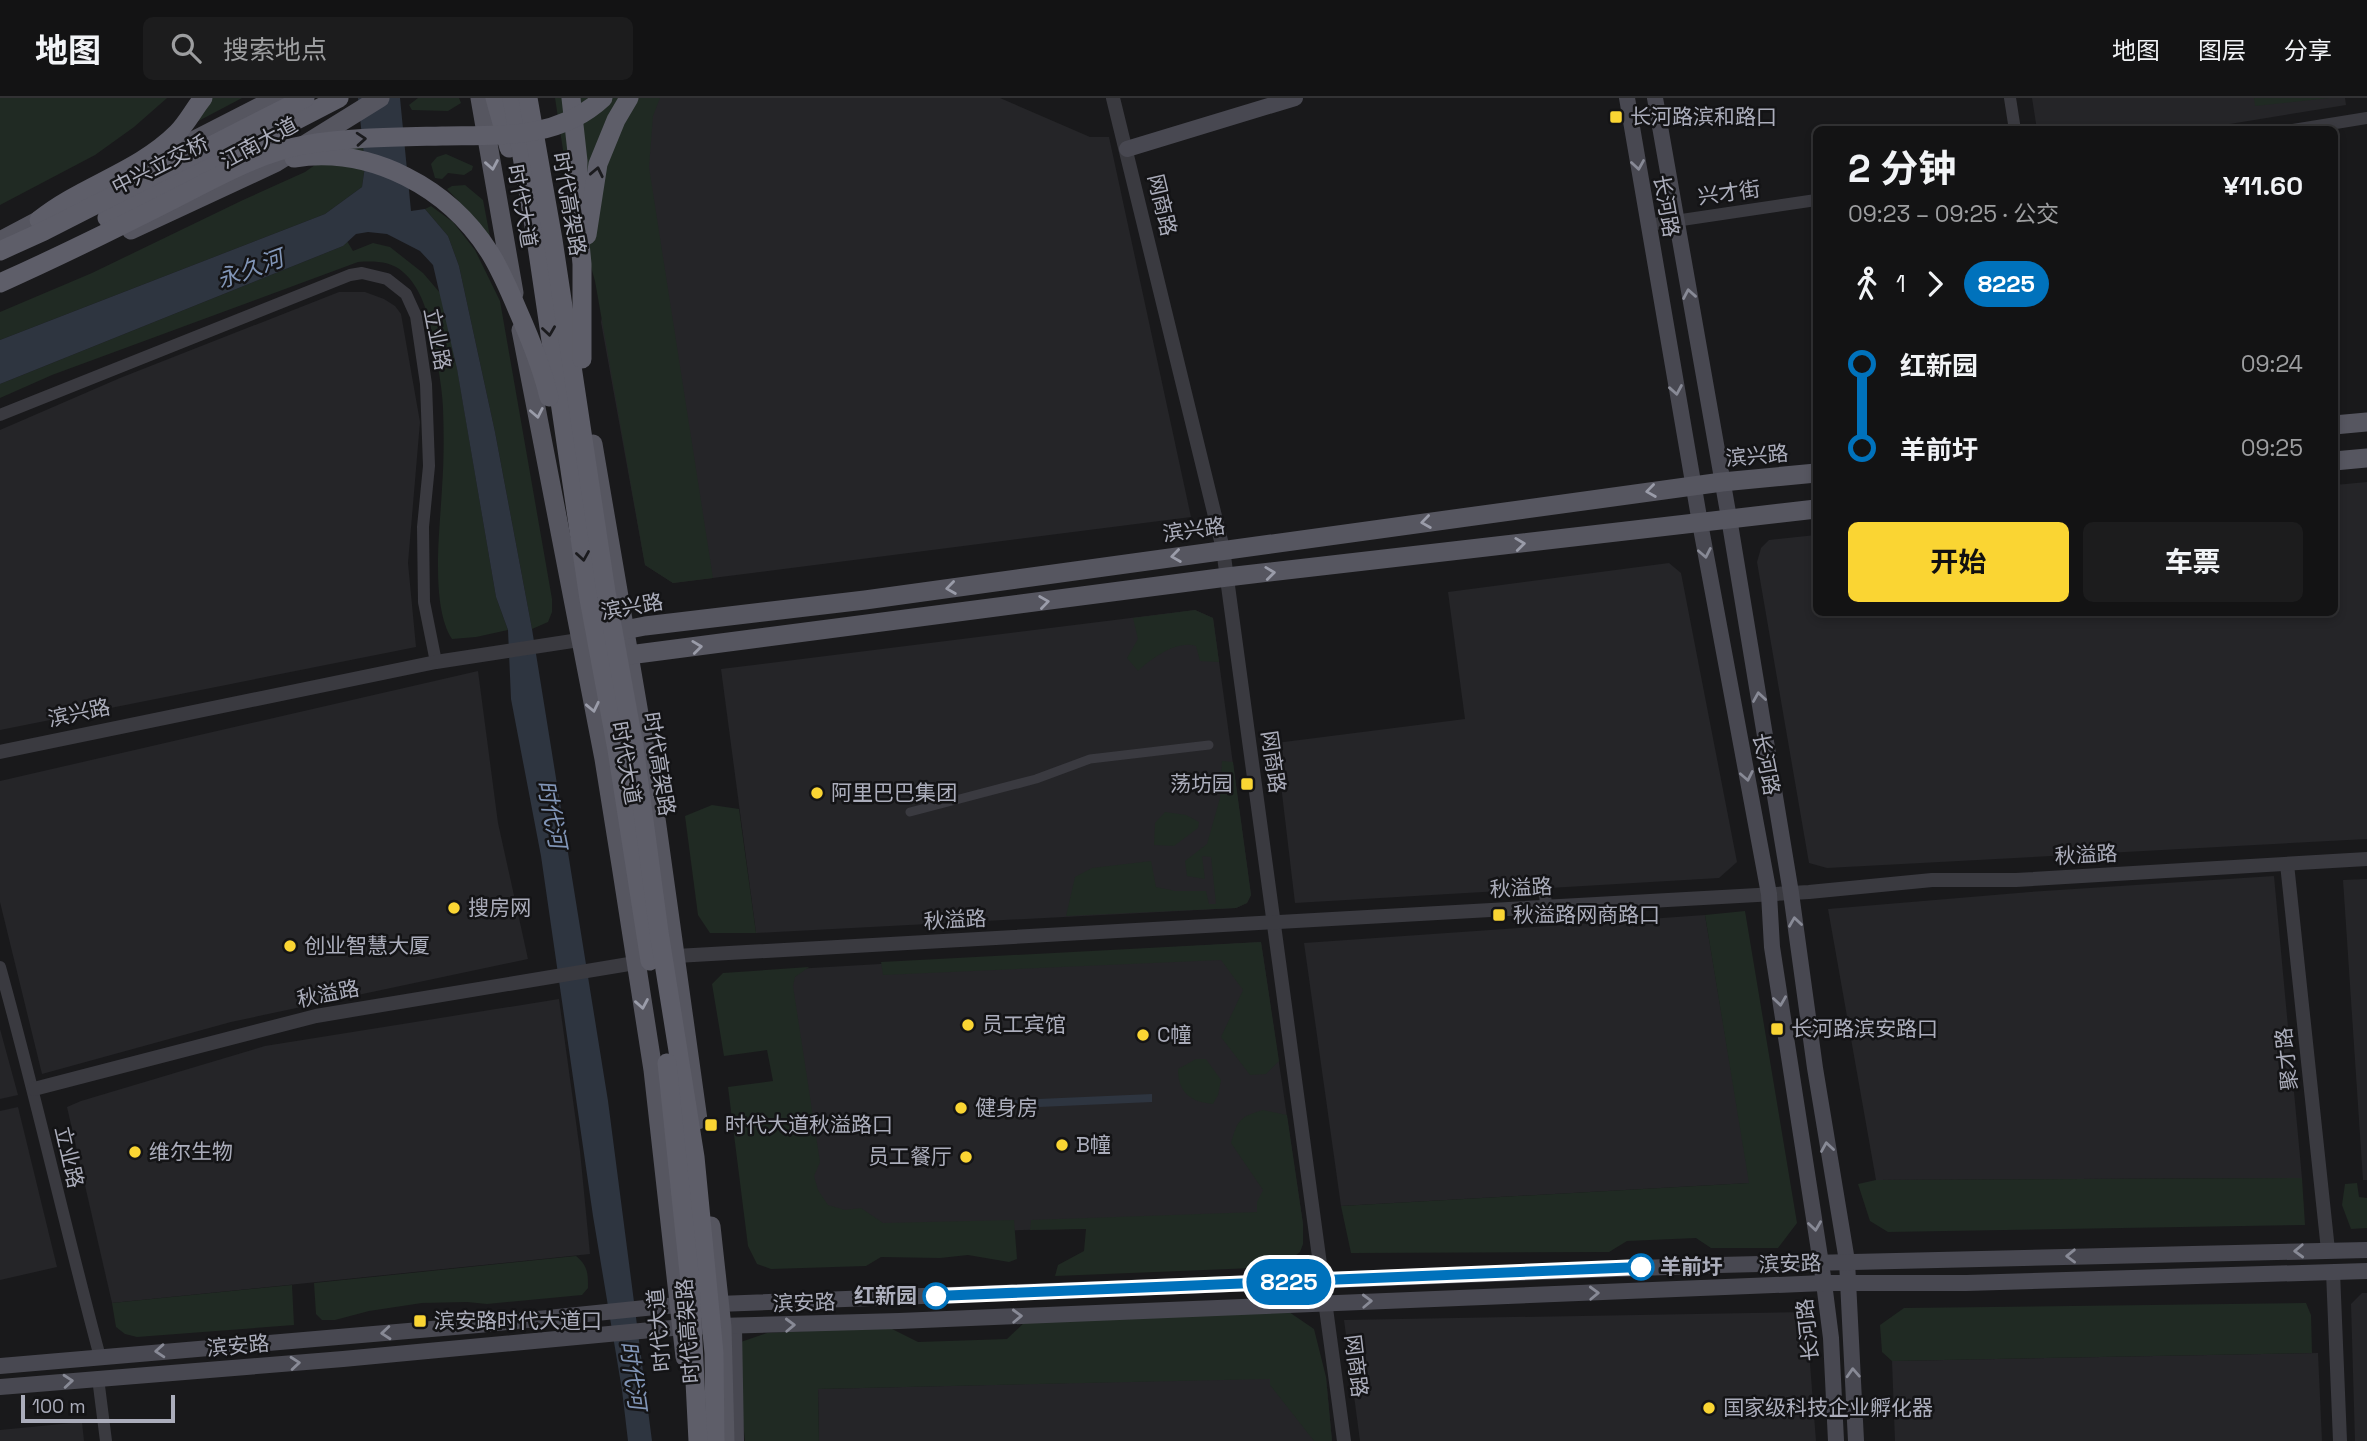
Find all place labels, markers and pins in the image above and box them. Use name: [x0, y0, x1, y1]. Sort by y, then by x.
place label: 长河路滨和路口: [1630, 103, 1777, 130]
marker: 长河路滨和路口: [1608, 109, 1624, 125]
place label: 荡坊园: [1170, 770, 1233, 797]
marker: 荡坊园: [1239, 776, 1255, 792]
place label: 阿里巴巴集团: [831, 779, 957, 806]
marker: 阿里巴巴集团: [809, 785, 825, 801]
place label: 搜房网: [468, 894, 531, 921]
marker: 搜房网: [446, 900, 462, 916]
place label: 秋溢路网商路口: [1513, 901, 1660, 928]
marker: 秋溢路网商路口: [1491, 907, 1507, 923]
place label: 创业智慧大厦: [304, 932, 430, 959]
marker: 创业智慧大厦: [282, 938, 298, 954]
place label: 员工宾馆: [982, 1011, 1066, 1038]
place label: 长河路滨安路口: [1791, 1015, 1938, 1042]
marker: 员工宾馆: [960, 1017, 976, 1033]
place label: C幢: [1157, 1021, 1191, 1048]
marker: 长河路滨安路口: [1769, 1021, 1785, 1037]
marker: C幢: [1135, 1027, 1151, 1043]
place label: 健身房: [975, 1094, 1038, 1121]
marker: 健身房: [953, 1100, 969, 1116]
place label: 时代大道秋溢路口: [725, 1111, 893, 1138]
marker: 时代大道秋溢路口: [703, 1117, 719, 1133]
place label: B幢: [1076, 1131, 1111, 1158]
marker: B幢: [1054, 1137, 1070, 1153]
place label: 维尔生物: [149, 1138, 233, 1165]
place label: 员工餐厅: [868, 1143, 952, 1170]
marker: 维尔生物: [127, 1144, 143, 1160]
marker: 员工餐厅: [958, 1149, 974, 1165]
place label: 羊前圩: [1660, 1253, 1723, 1280]
marker: 羊前圩: [1628, 1254, 1654, 1280]
place label: 红新园: [854, 1282, 917, 1309]
marker: 红新园: [923, 1283, 949, 1309]
place label: 滨安路时代大道口: [434, 1307, 602, 1334]
marker: 滨安路时代大道口: [412, 1313, 428, 1329]
place label: 国家级科技企业孵化器: [1723, 1394, 1933, 1421]
marker: 国家级科技企业孵化器: [1701, 1400, 1717, 1416]

